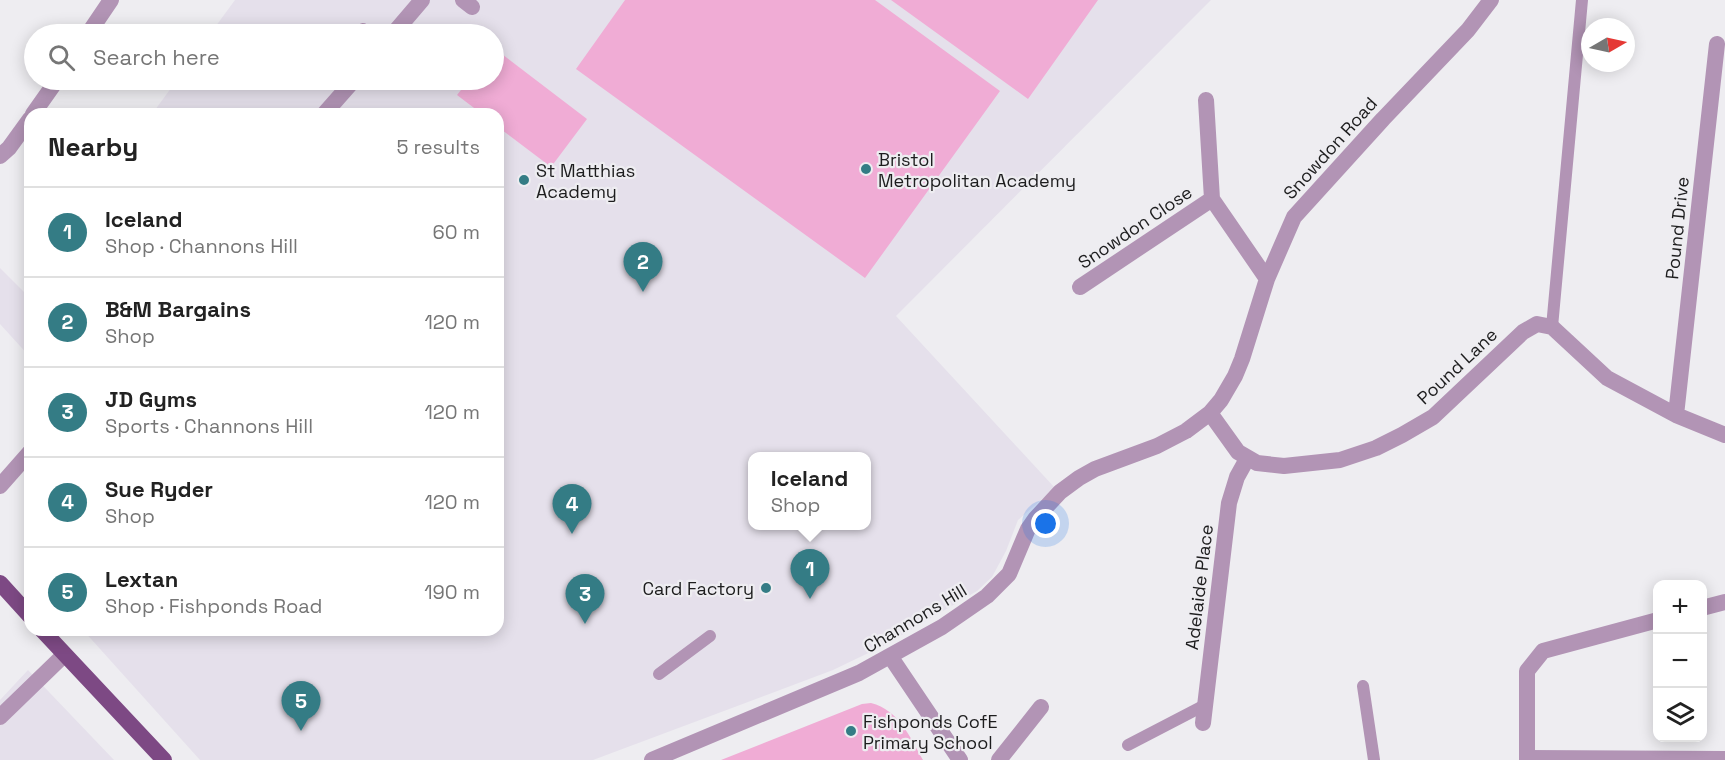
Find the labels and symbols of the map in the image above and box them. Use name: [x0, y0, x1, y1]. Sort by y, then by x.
north arrow: [1581, 18, 1635, 72]
street label: Snowdon Road: [1278, 92, 1382, 204]
place label: Bristol Metropolitan Academy: [878, 148, 1076, 192]
place label: St Matthias Academy: [536, 159, 635, 203]
marker: Bristol Metropolitan Academy: [859, 162, 873, 176]
marker: St Matthias Academy: [517, 173, 531, 187]
street label: Pound Drive: [1660, 176, 1694, 280]
street label: Snowdon Close: [1073, 180, 1197, 274]
pin: 2: [624, 242, 662, 292]
street label: Pound Lane: [1412, 323, 1502, 409]
pin: 4: [552, 484, 592, 534]
your location: [1031, 509, 1060, 538]
street label: Adelaide Place: [1180, 523, 1218, 651]
pin: 1: [790, 550, 830, 599]
pin: 3: [566, 574, 604, 624]
place label: Card Factory: [642, 577, 754, 600]
street label: Channons Hill: [859, 578, 971, 658]
marker: Card Factory: [759, 581, 773, 595]
pin: 5: [282, 682, 320, 731]
place label: Fishponds CofE Primary School: [863, 710, 998, 754]
marker: Fishponds CofE Primary School: [844, 724, 858, 738]

